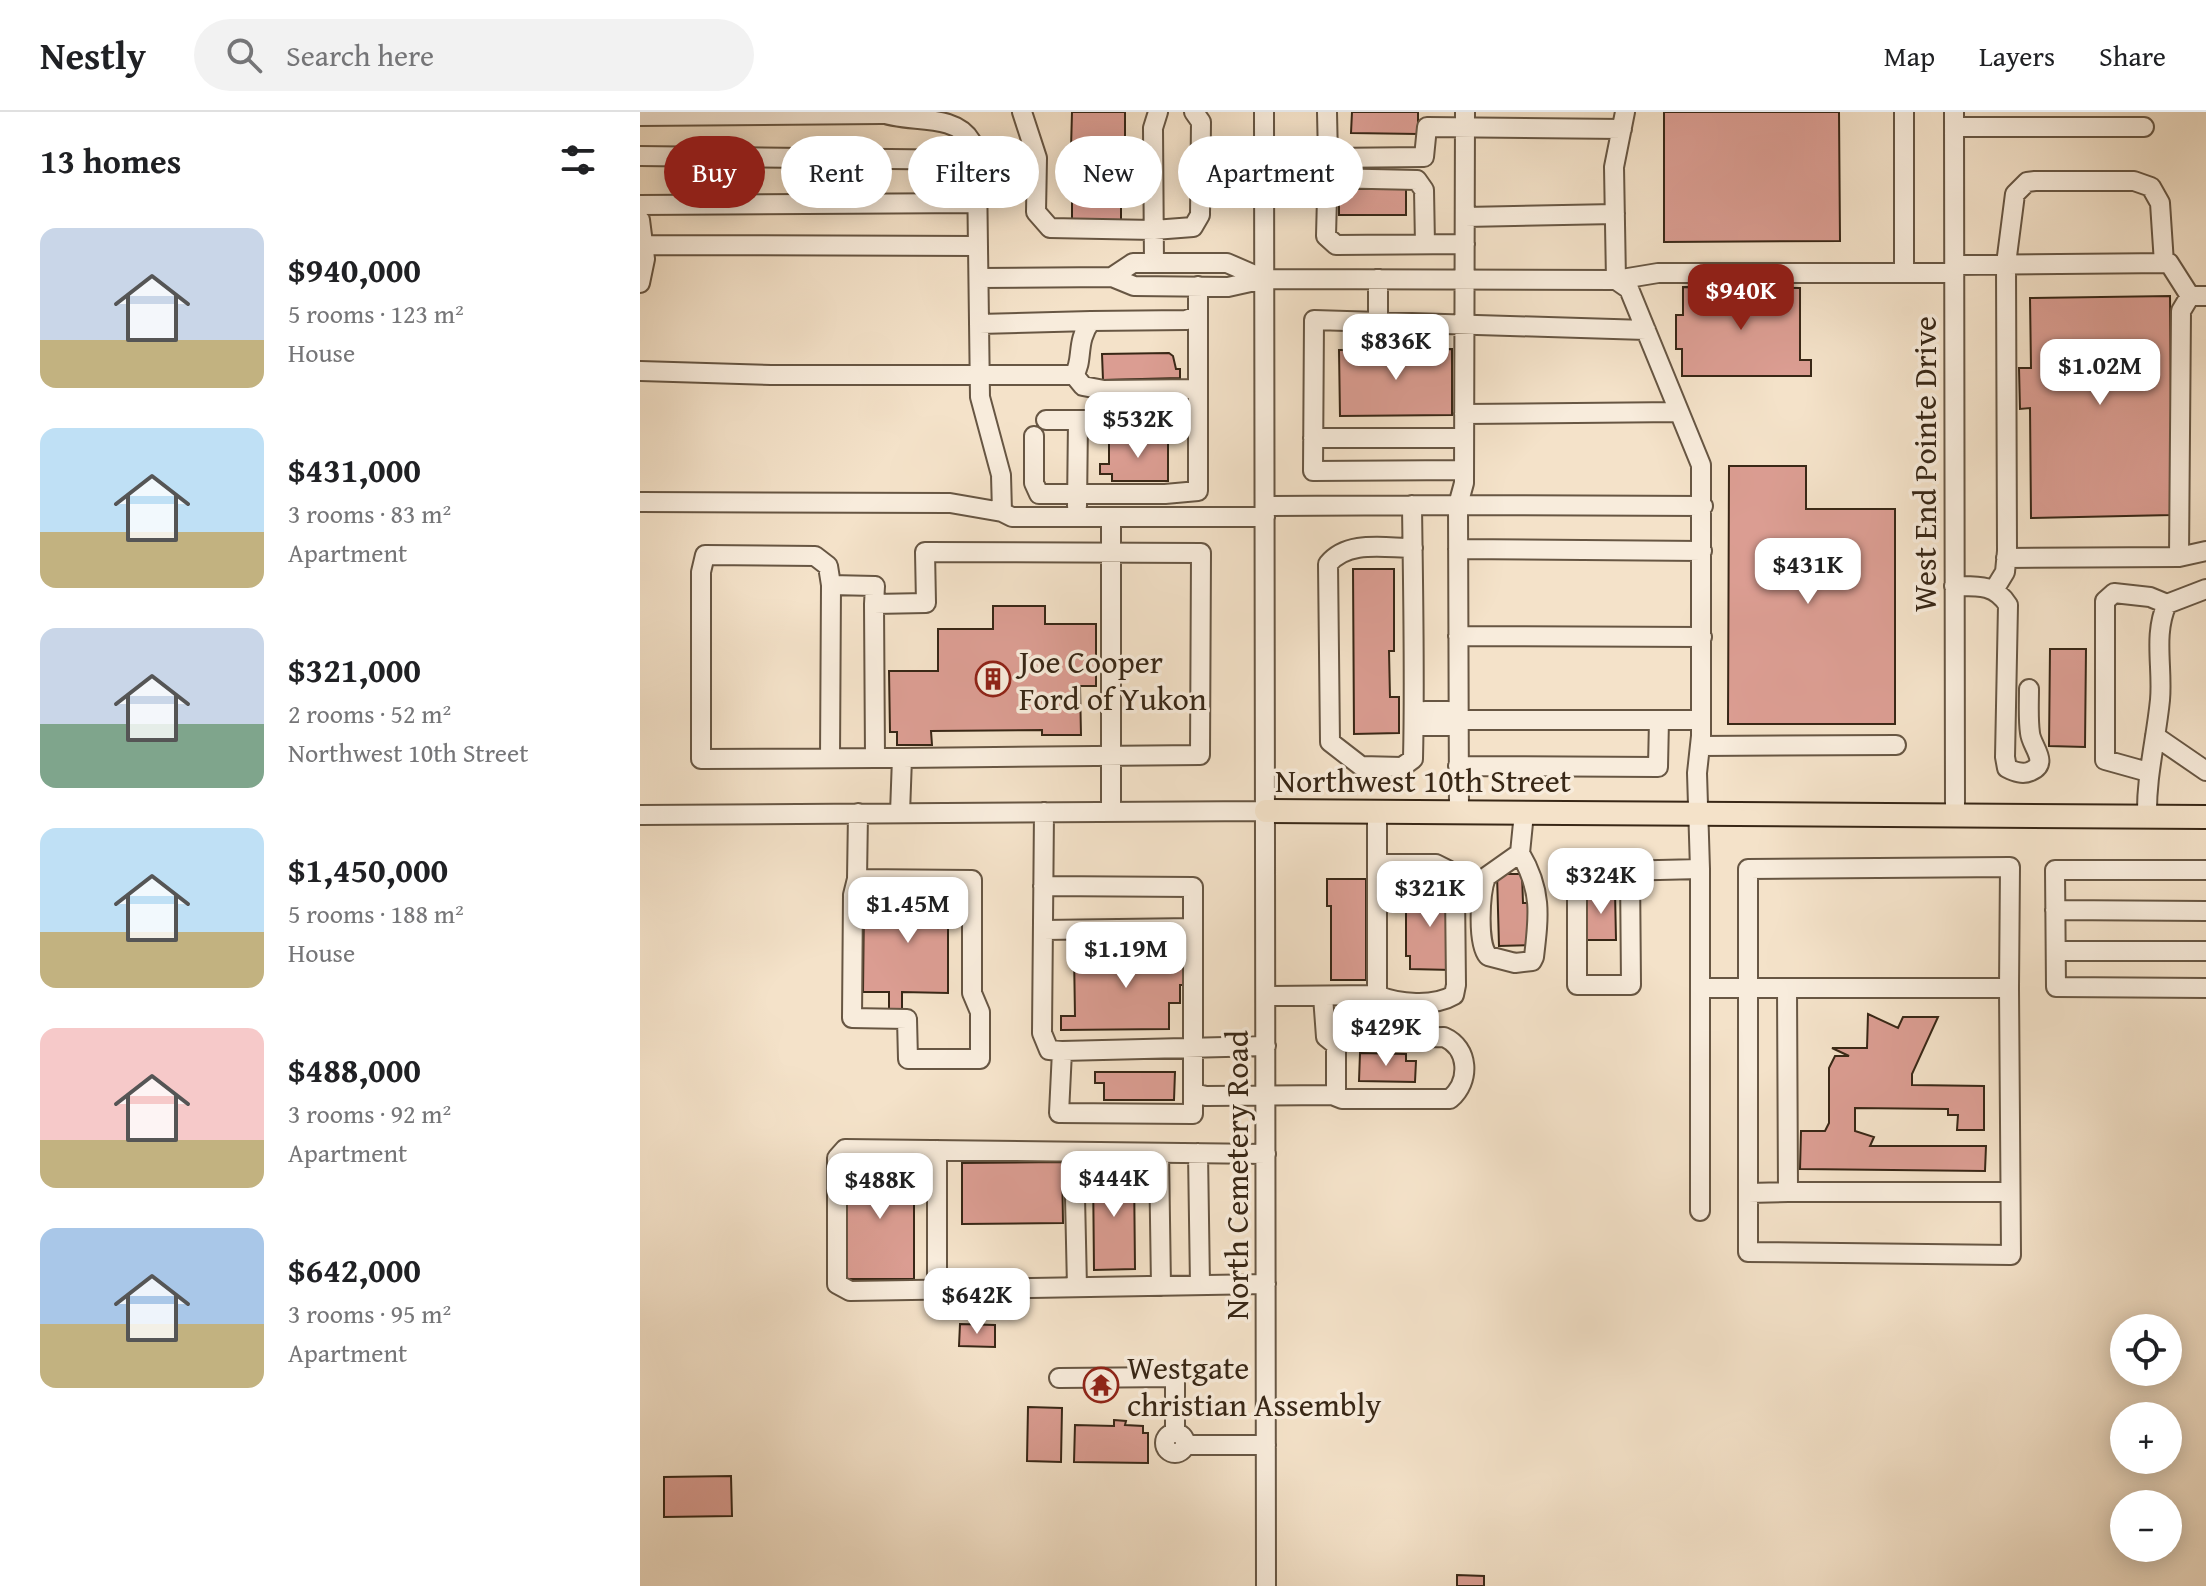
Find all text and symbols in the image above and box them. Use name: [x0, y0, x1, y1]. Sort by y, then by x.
search box: [194, 19, 754, 91]
text: Nestly: [40, 27, 146, 83]
icon: search: [222, 33, 266, 77]
text: Search here: [286, 33, 434, 77]
text: Map: [1884, 35, 1935, 76]
text: Layers: [1979, 35, 2055, 76]
text: Share: [2099, 35, 2166, 76]
text: 13 homes: [40, 136, 181, 185]
chip: Buy: [664, 136, 765, 208]
chip: Rent: [781, 136, 892, 208]
chip: Filters: [908, 136, 1039, 208]
chip: New: [1055, 136, 1162, 208]
chip: Apartment: [1178, 136, 1363, 208]
icon: filters: [556, 138, 600, 182]
text: $940,000: [288, 245, 421, 294]
icon: home: [104, 260, 200, 356]
pin: $940K: [1685, 264, 1797, 332]
text: $940K: [1706, 270, 1776, 309]
text: 5 rooms · 123 m²: [288, 294, 464, 333]
pin: $836K: [1340, 314, 1452, 382]
street label: West End Pointe Drive: [1901, 316, 1948, 612]
text: $836K: [1361, 320, 1431, 359]
text: House: [288, 333, 355, 372]
pin: $1.02M: [2035, 339, 2165, 407]
text: $1.02M: [2058, 345, 2142, 384]
pin: $532K: [1082, 392, 1194, 460]
text: $532K: [1103, 398, 1173, 437]
text: $431,000: [288, 445, 421, 494]
icon: home: [104, 460, 200, 556]
text: 3 rooms · 83 m²: [288, 494, 451, 533]
text: Apartment: [288, 533, 407, 572]
pin: $431K: [1752, 538, 1864, 606]
text: $431K: [1773, 544, 1843, 583]
place label: Joe Cooper Ford of Yukon: [1015, 638, 1207, 722]
text: $321,000: [288, 645, 421, 694]
icon: home: [104, 660, 200, 756]
building icon: Joe Cooper Ford of Yukon: [974, 660, 1012, 698]
text: 2 rooms · 52 m²: [288, 694, 451, 733]
text: Northwest 10th Street: [288, 733, 528, 772]
street label: Northwest 10th Street: [1275, 757, 1571, 804]
text: $1,450,000: [288, 845, 448, 894]
pin: $324K: [1545, 848, 1657, 916]
text: $324K: [1566, 854, 1636, 893]
icon: home: [104, 860, 200, 956]
pin: $321K: [1374, 861, 1486, 929]
text: $321K: [1395, 867, 1465, 906]
pin: $1.45M: [843, 877, 973, 945]
text: $1.45M: [866, 883, 950, 922]
text: 5 rooms · 188 m²: [288, 894, 464, 933]
pin: $1.19M: [1061, 922, 1191, 990]
text: $1.19M: [1084, 928, 1168, 967]
text: House: [288, 933, 355, 972]
pin: $429K: [1330, 1000, 1442, 1068]
text: $429K: [1351, 1006, 1421, 1045]
street label: North Cemetery Road: [1213, 1030, 1260, 1320]
text: $488,000: [288, 1045, 421, 1094]
icon: home: [104, 1060, 200, 1156]
text: 3 rooms · 92 m²: [288, 1094, 451, 1133]
text: Apartment: [288, 1133, 407, 1172]
pin: $444K: [1058, 1151, 1170, 1219]
pin: $488K: [824, 1153, 936, 1221]
text: $444K: [1079, 1157, 1149, 1196]
text: $488K: [845, 1159, 915, 1198]
text: $642,000: [288, 1245, 421, 1294]
icon: home: [104, 1260, 200, 1356]
pin: $642K: [921, 1268, 1033, 1336]
text: $642K: [942, 1274, 1012, 1313]
text: 3 rooms · 95 m²: [288, 1294, 451, 1333]
map controls: [2110, 1314, 2182, 1562]
button: locate: [2110, 1314, 2182, 1386]
text: Apartment: [288, 1333, 407, 1372]
place label: Westgate christian Assembly: [1127, 1344, 1381, 1428]
temple icon: Westgate christian Assembly: [1082, 1366, 1120, 1404]
button: +: [2110, 1402, 2182, 1474]
button: −: [2110, 1490, 2182, 1562]

